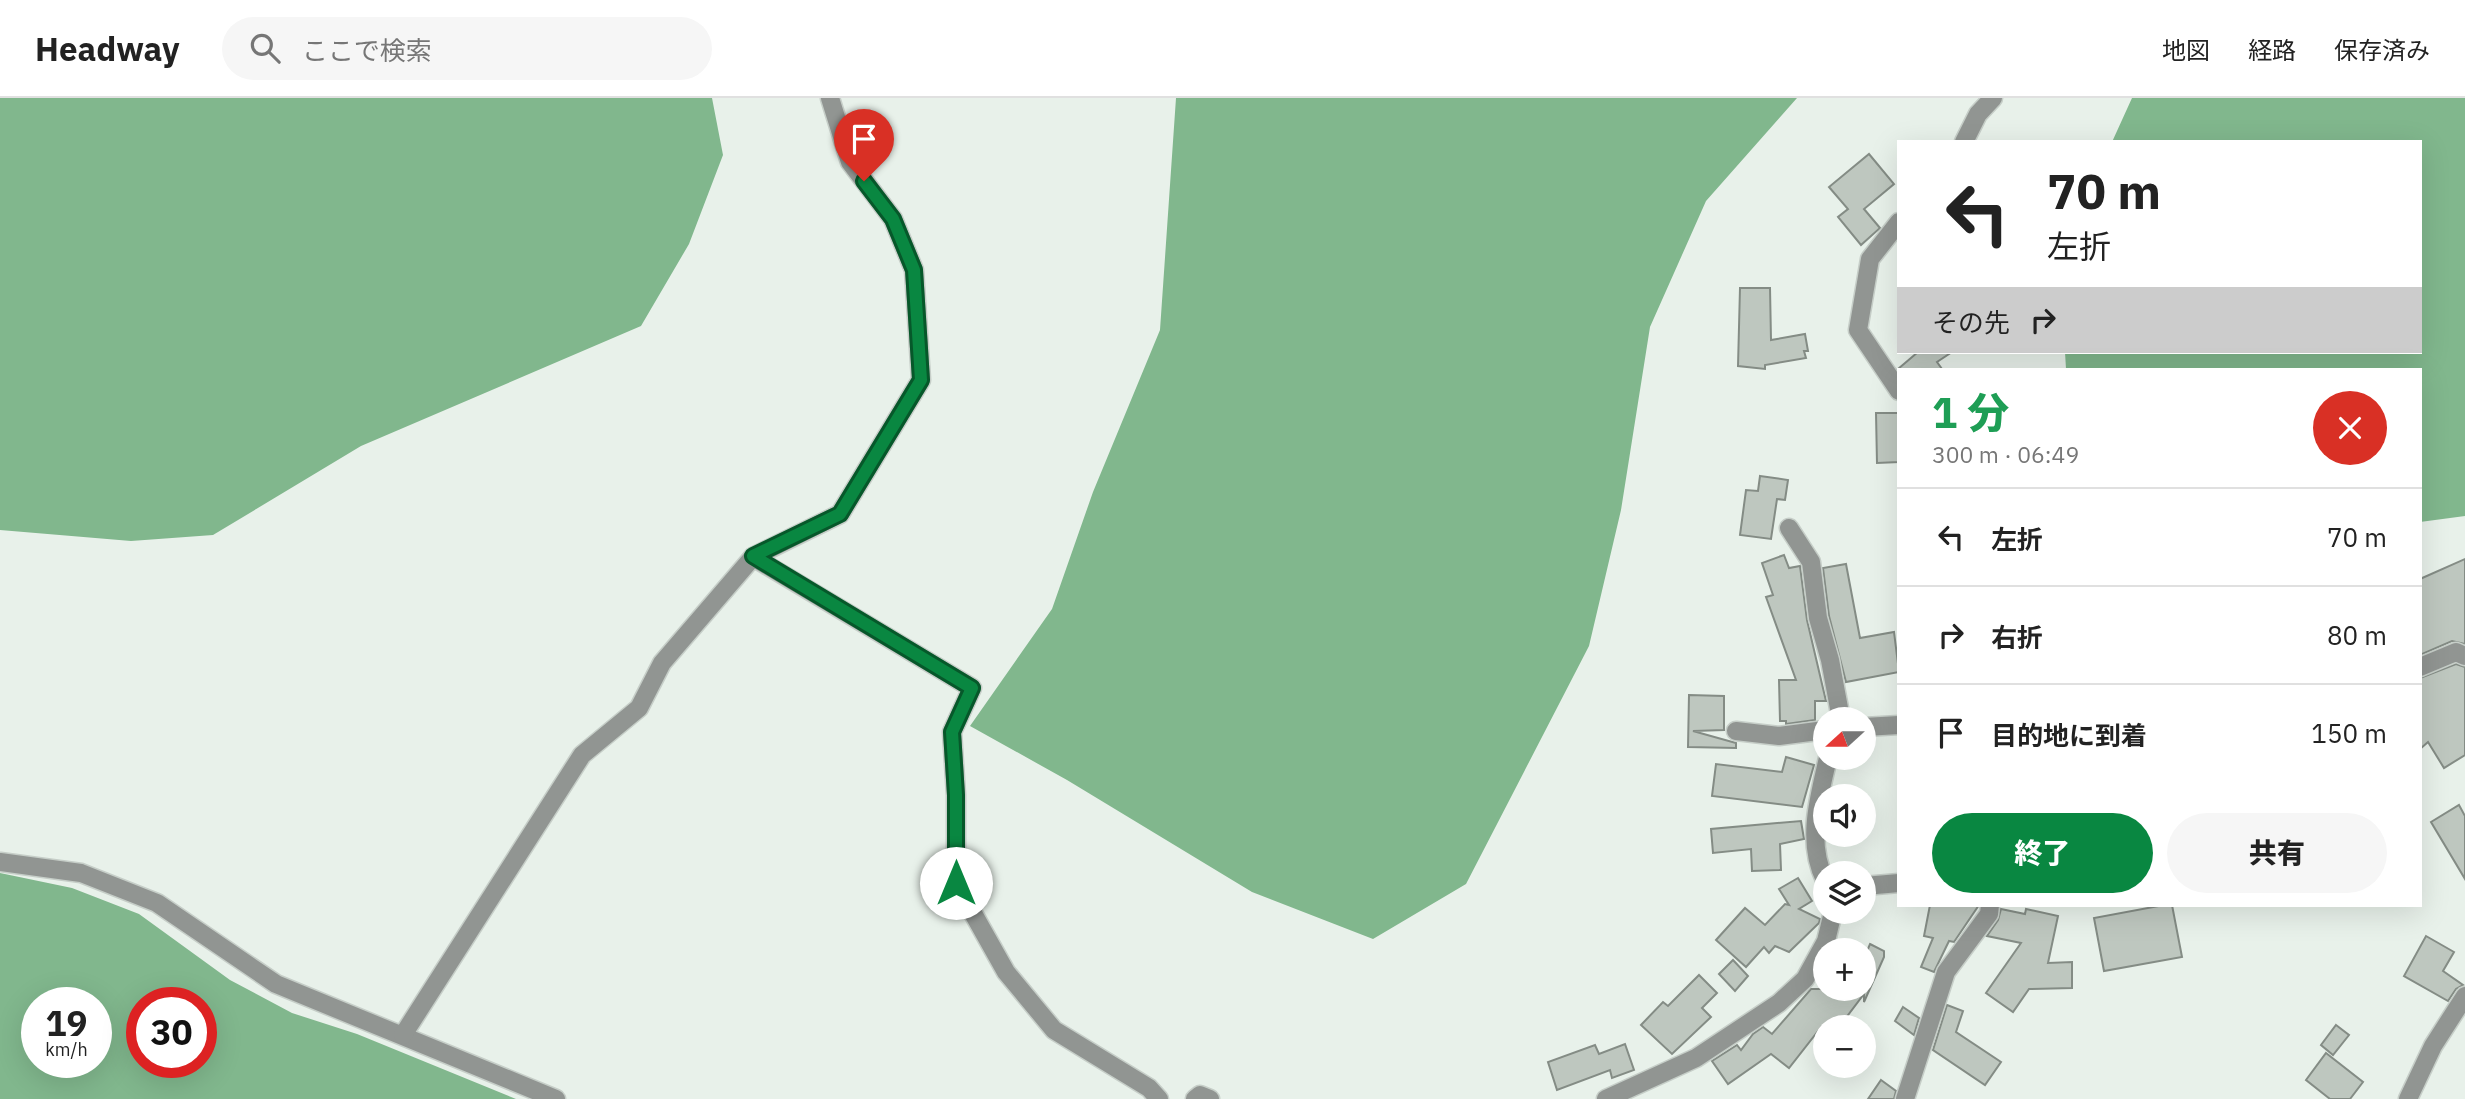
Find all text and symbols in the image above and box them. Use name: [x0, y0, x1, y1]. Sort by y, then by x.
search box: [222, 17, 712, 80]
text: Headway: [35, 27, 180, 70]
icon: search: [246, 29, 284, 67]
text: ここで検索: [302, 33, 432, 67]
text: 地図: [2162, 34, 2210, 66]
text: 経路: [2248, 34, 2296, 66]
text: 保存済み: [2334, 34, 2430, 66]
pin: [834, 109, 894, 181]
icon: arrive: [845, 120, 883, 158]
text: 70 m: [2047, 159, 2161, 222]
icon: left: [1932, 168, 2023, 259]
text: 左折: [2047, 225, 2111, 267]
icon: right: [2024, 301, 2062, 339]
text: その先: [1932, 305, 2010, 339]
text: 1 分: [1932, 385, 2009, 440]
button: close: [2313, 391, 2387, 465]
text: 300 m · 06:49: [1932, 439, 2079, 469]
icon: left: [1932, 518, 1970, 556]
text: 70 m: [2327, 520, 2387, 554]
text: 左折: [1991, 522, 2043, 556]
icon: right: [1932, 616, 1970, 654]
text: 80 m: [2327, 618, 2387, 652]
text: 右折: [1991, 620, 2043, 654]
north arrow: [1813, 707, 1876, 770]
map controls: [1813, 707, 1876, 1078]
icon: arrive: [1932, 714, 1970, 752]
text: 150 m: [2311, 716, 2387, 750]
text: 目的地に到着: [1991, 718, 2147, 752]
button: sound: [1813, 784, 1876, 847]
button: 終了: [1932, 813, 2153, 893]
button: 共有: [2167, 813, 2387, 893]
position arrow: [919, 846, 993, 920]
button: layers: [1813, 861, 1876, 924]
button: +: [1813, 938, 1876, 1001]
speed limit sign: 30: [126, 987, 217, 1078]
text: 19: [45, 1000, 88, 1046]
button: −: [1813, 1015, 1876, 1078]
text: km/h: [45, 1038, 88, 1061]

